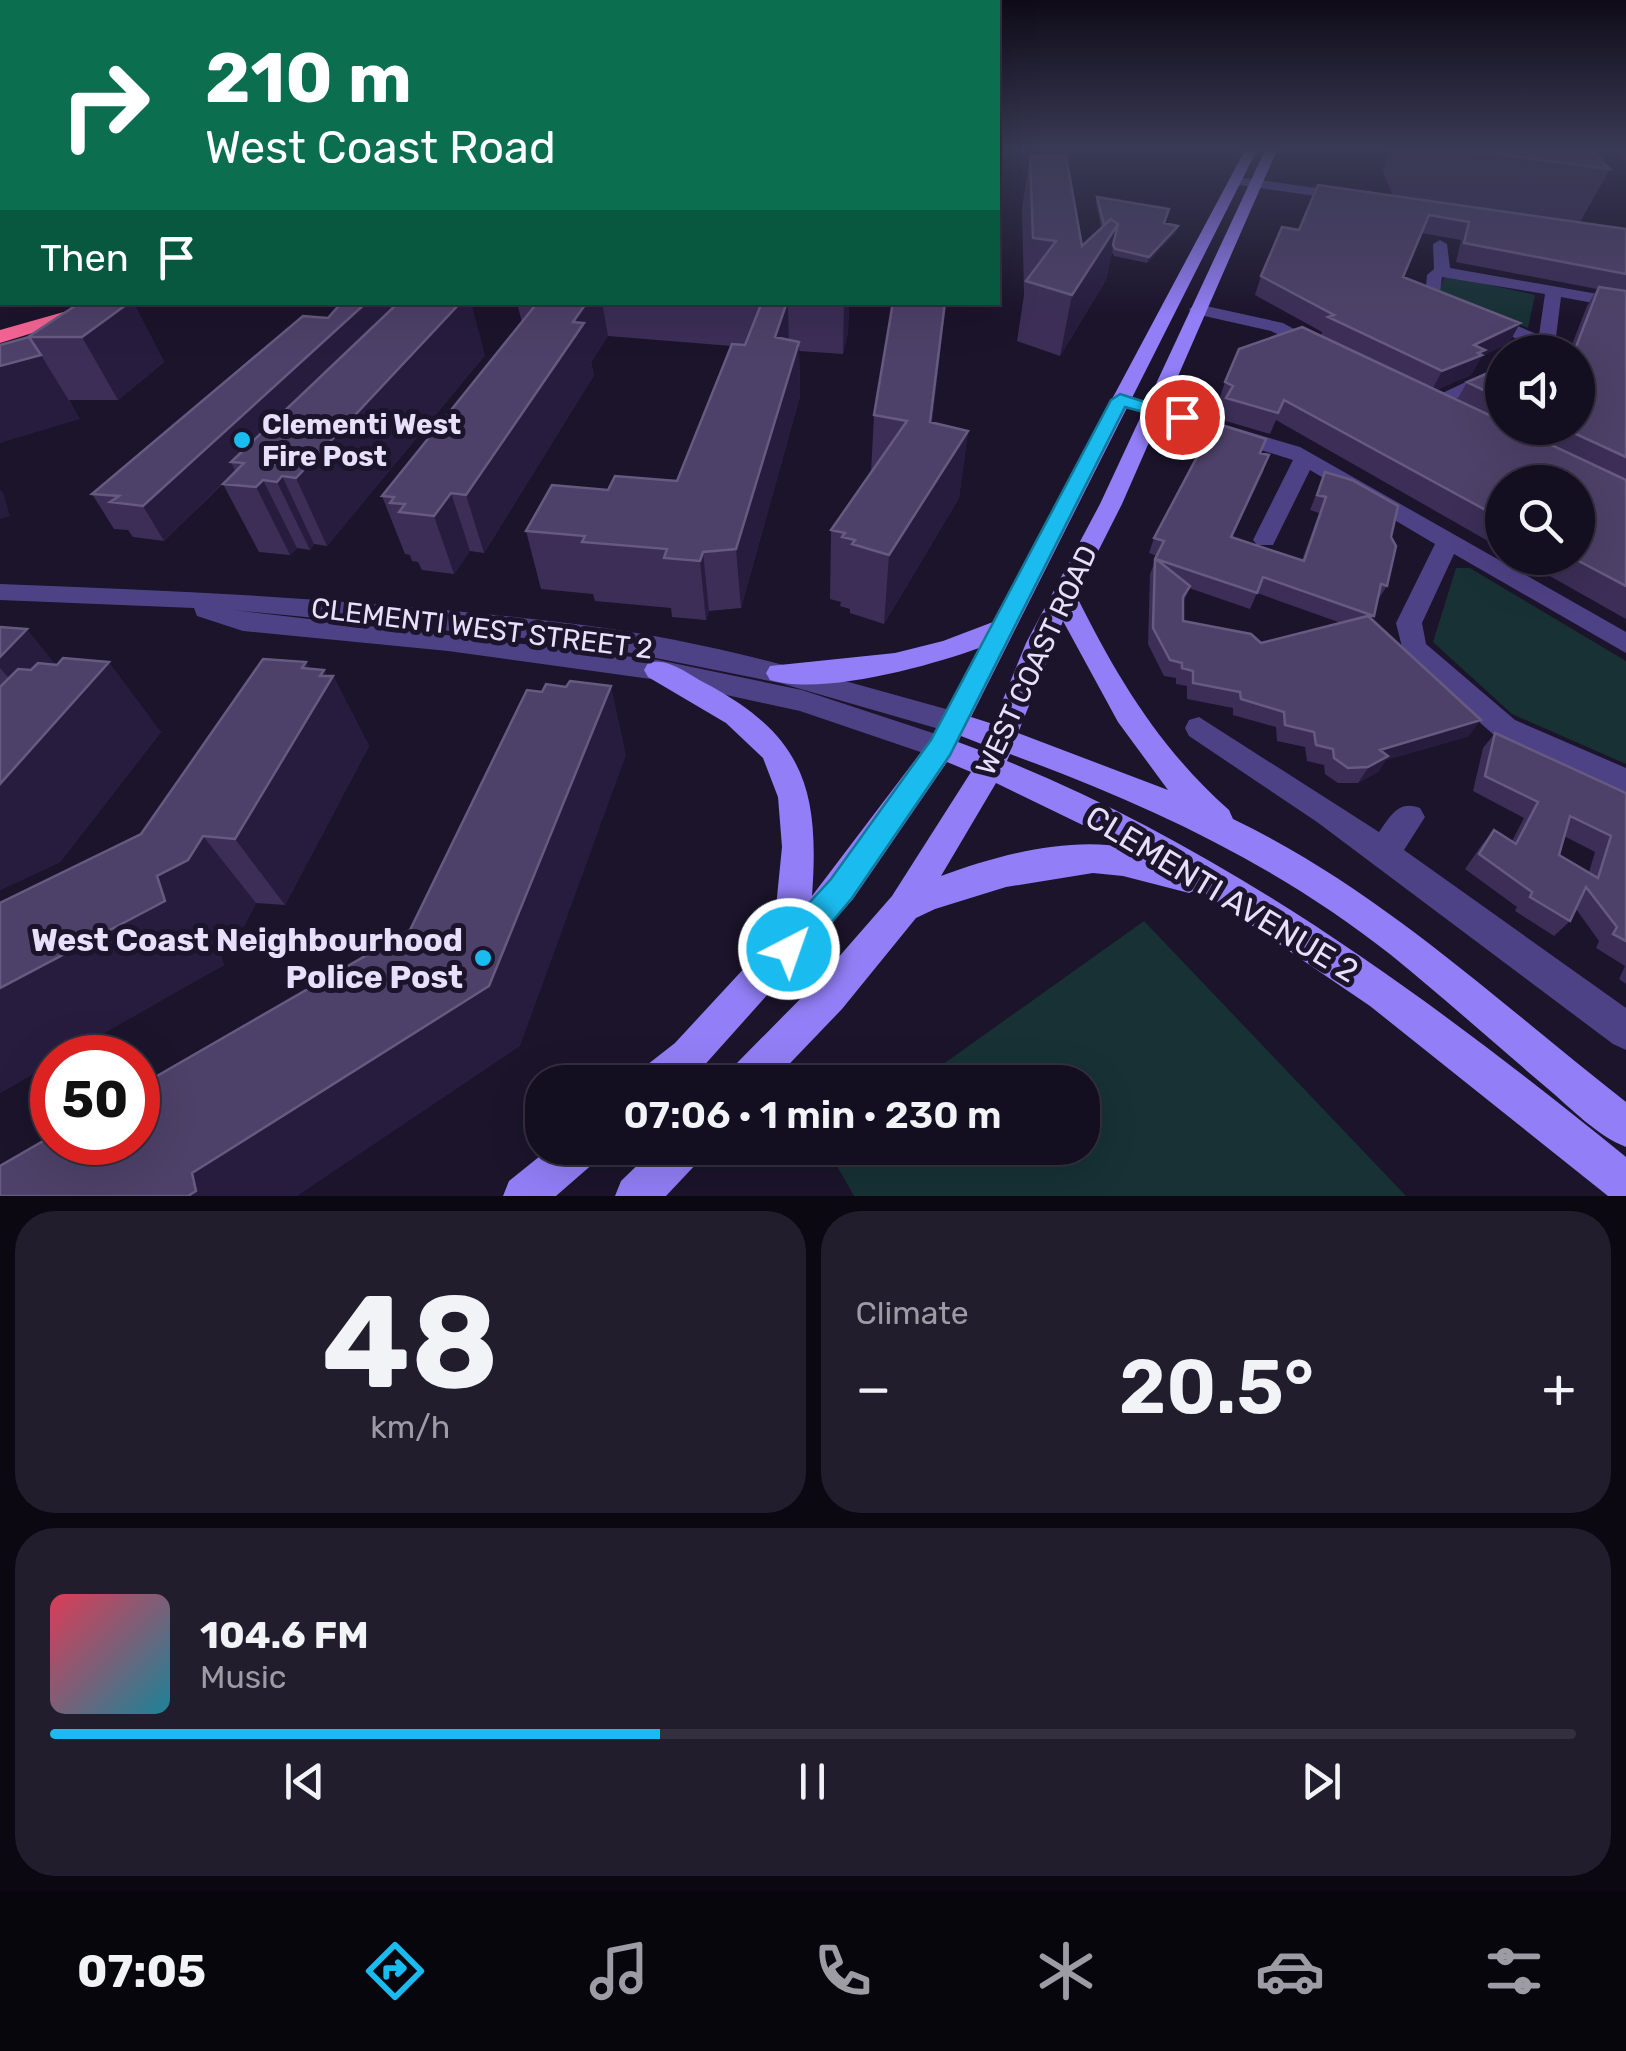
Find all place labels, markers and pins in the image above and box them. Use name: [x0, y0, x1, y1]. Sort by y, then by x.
pin: [1140, 375, 1225, 460]
place label: Clementi West Fire Post: [262, 408, 461, 473]
marker: Clementi West Fire Post: [231, 429, 253, 451]
place label: West Coast Neighbourhood Police Post: [31, 921, 463, 996]
marker: West Coast Neighbourhood Police Post: [472, 947, 494, 969]

